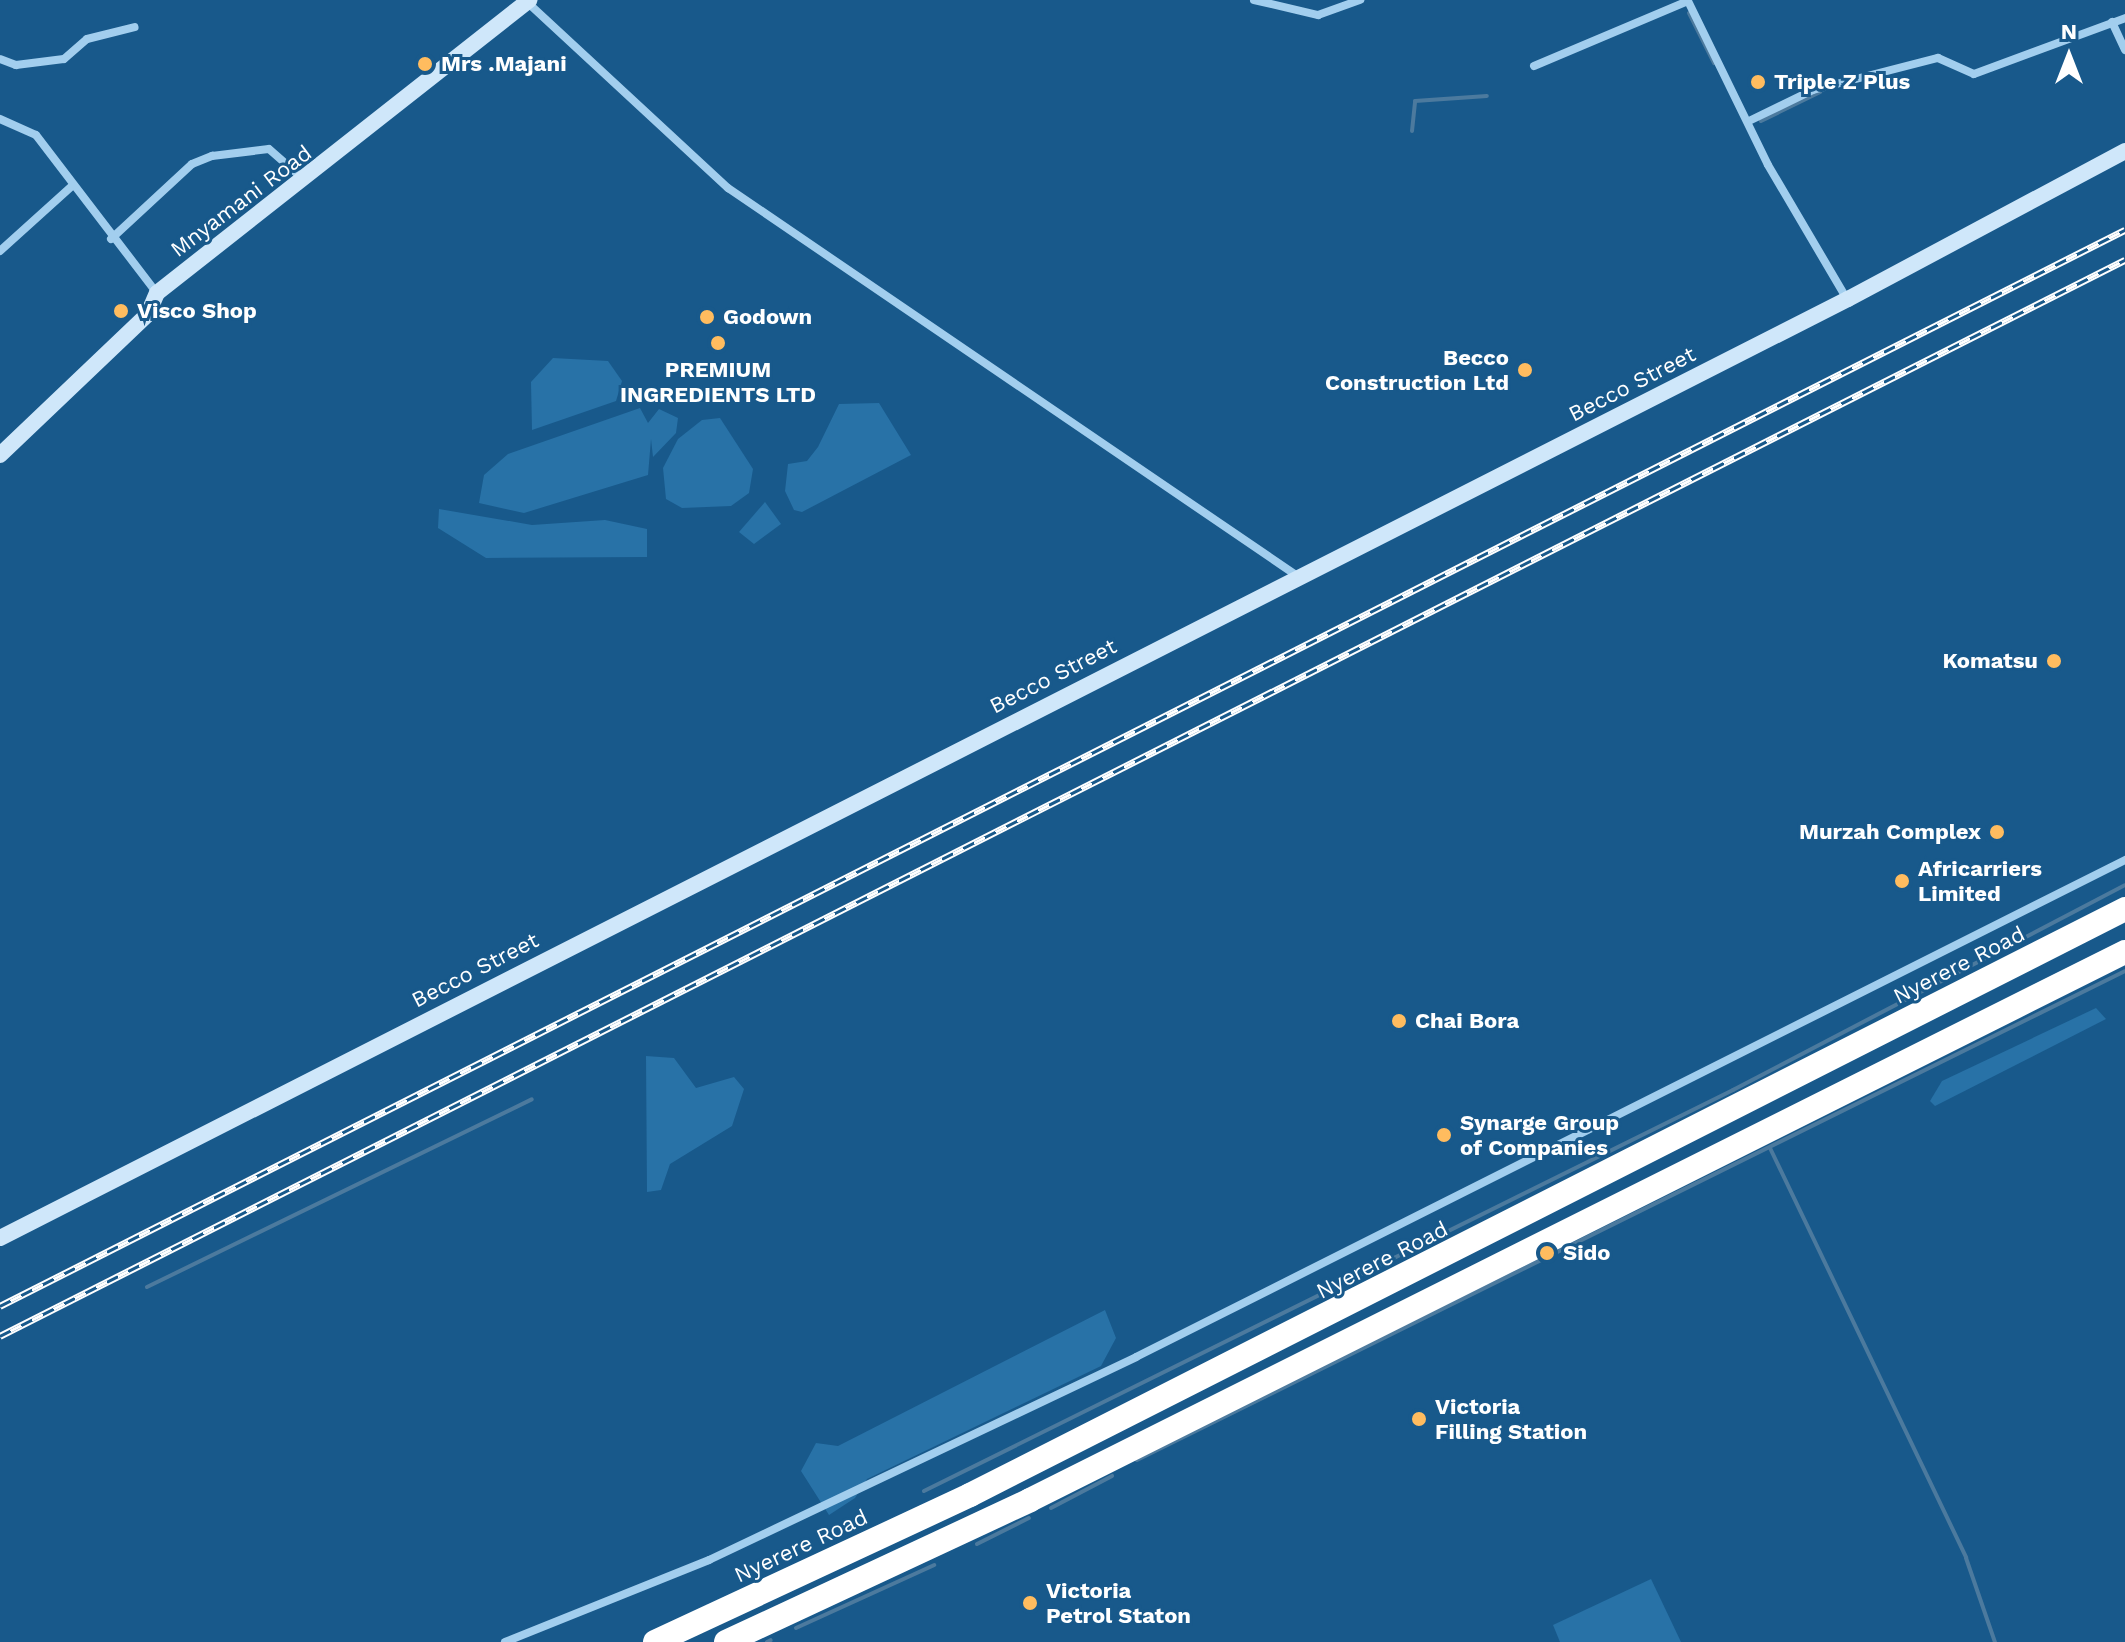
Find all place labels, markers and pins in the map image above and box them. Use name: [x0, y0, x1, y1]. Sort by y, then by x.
place label: Mrs .Majani: [441, 51, 567, 77]
marker: Mrs .Majani: [416, 55, 434, 73]
place label: Triple Z Plus: [1774, 69, 1910, 95]
marker: Triple Z Plus: [1749, 73, 1767, 91]
place label: Visco Shop: [137, 298, 257, 324]
marker: Visco Shop: [112, 302, 130, 320]
place label: Godown: [723, 304, 812, 330]
marker: Godown: [698, 308, 716, 326]
marker: PREMIUM INGREDIENTS LTD: [709, 334, 727, 352]
place label: Becco Construction Ltd: [1325, 344, 1509, 396]
place label: PREMIUM INGREDIENTS LTD: [620, 356, 816, 408]
marker: Becco Construction Ltd: [1516, 361, 1534, 379]
place label: Komatsu: [1943, 648, 2038, 674]
marker: Komatsu: [2045, 652, 2063, 670]
place label: Murzah Complex: [1799, 819, 1981, 845]
marker: Murzah Complex: [1988, 823, 2006, 841]
place label: Africarriers Limited: [1918, 855, 2042, 906]
marker: Africarriers Limited: [1893, 872, 1911, 890]
place label: Chai Bora: [1415, 1008, 1519, 1034]
marker: Chai Bora: [1390, 1012, 1408, 1030]
place label: Synarge Group of Companies: [1460, 1109, 1619, 1160]
marker: Synarge Group of Companies: [1435, 1126, 1453, 1144]
place label: Sido: [1563, 1240, 1611, 1266]
marker: Sido: [1538, 1244, 1556, 1262]
place label: Victoria Filling Station: [1435, 1393, 1587, 1444]
marker: Victoria Filling Station: [1410, 1410, 1428, 1428]
place label: Victoria Petrol Staton: [1046, 1577, 1191, 1628]
marker: Victoria Petrol Staton: [1021, 1594, 1039, 1612]

